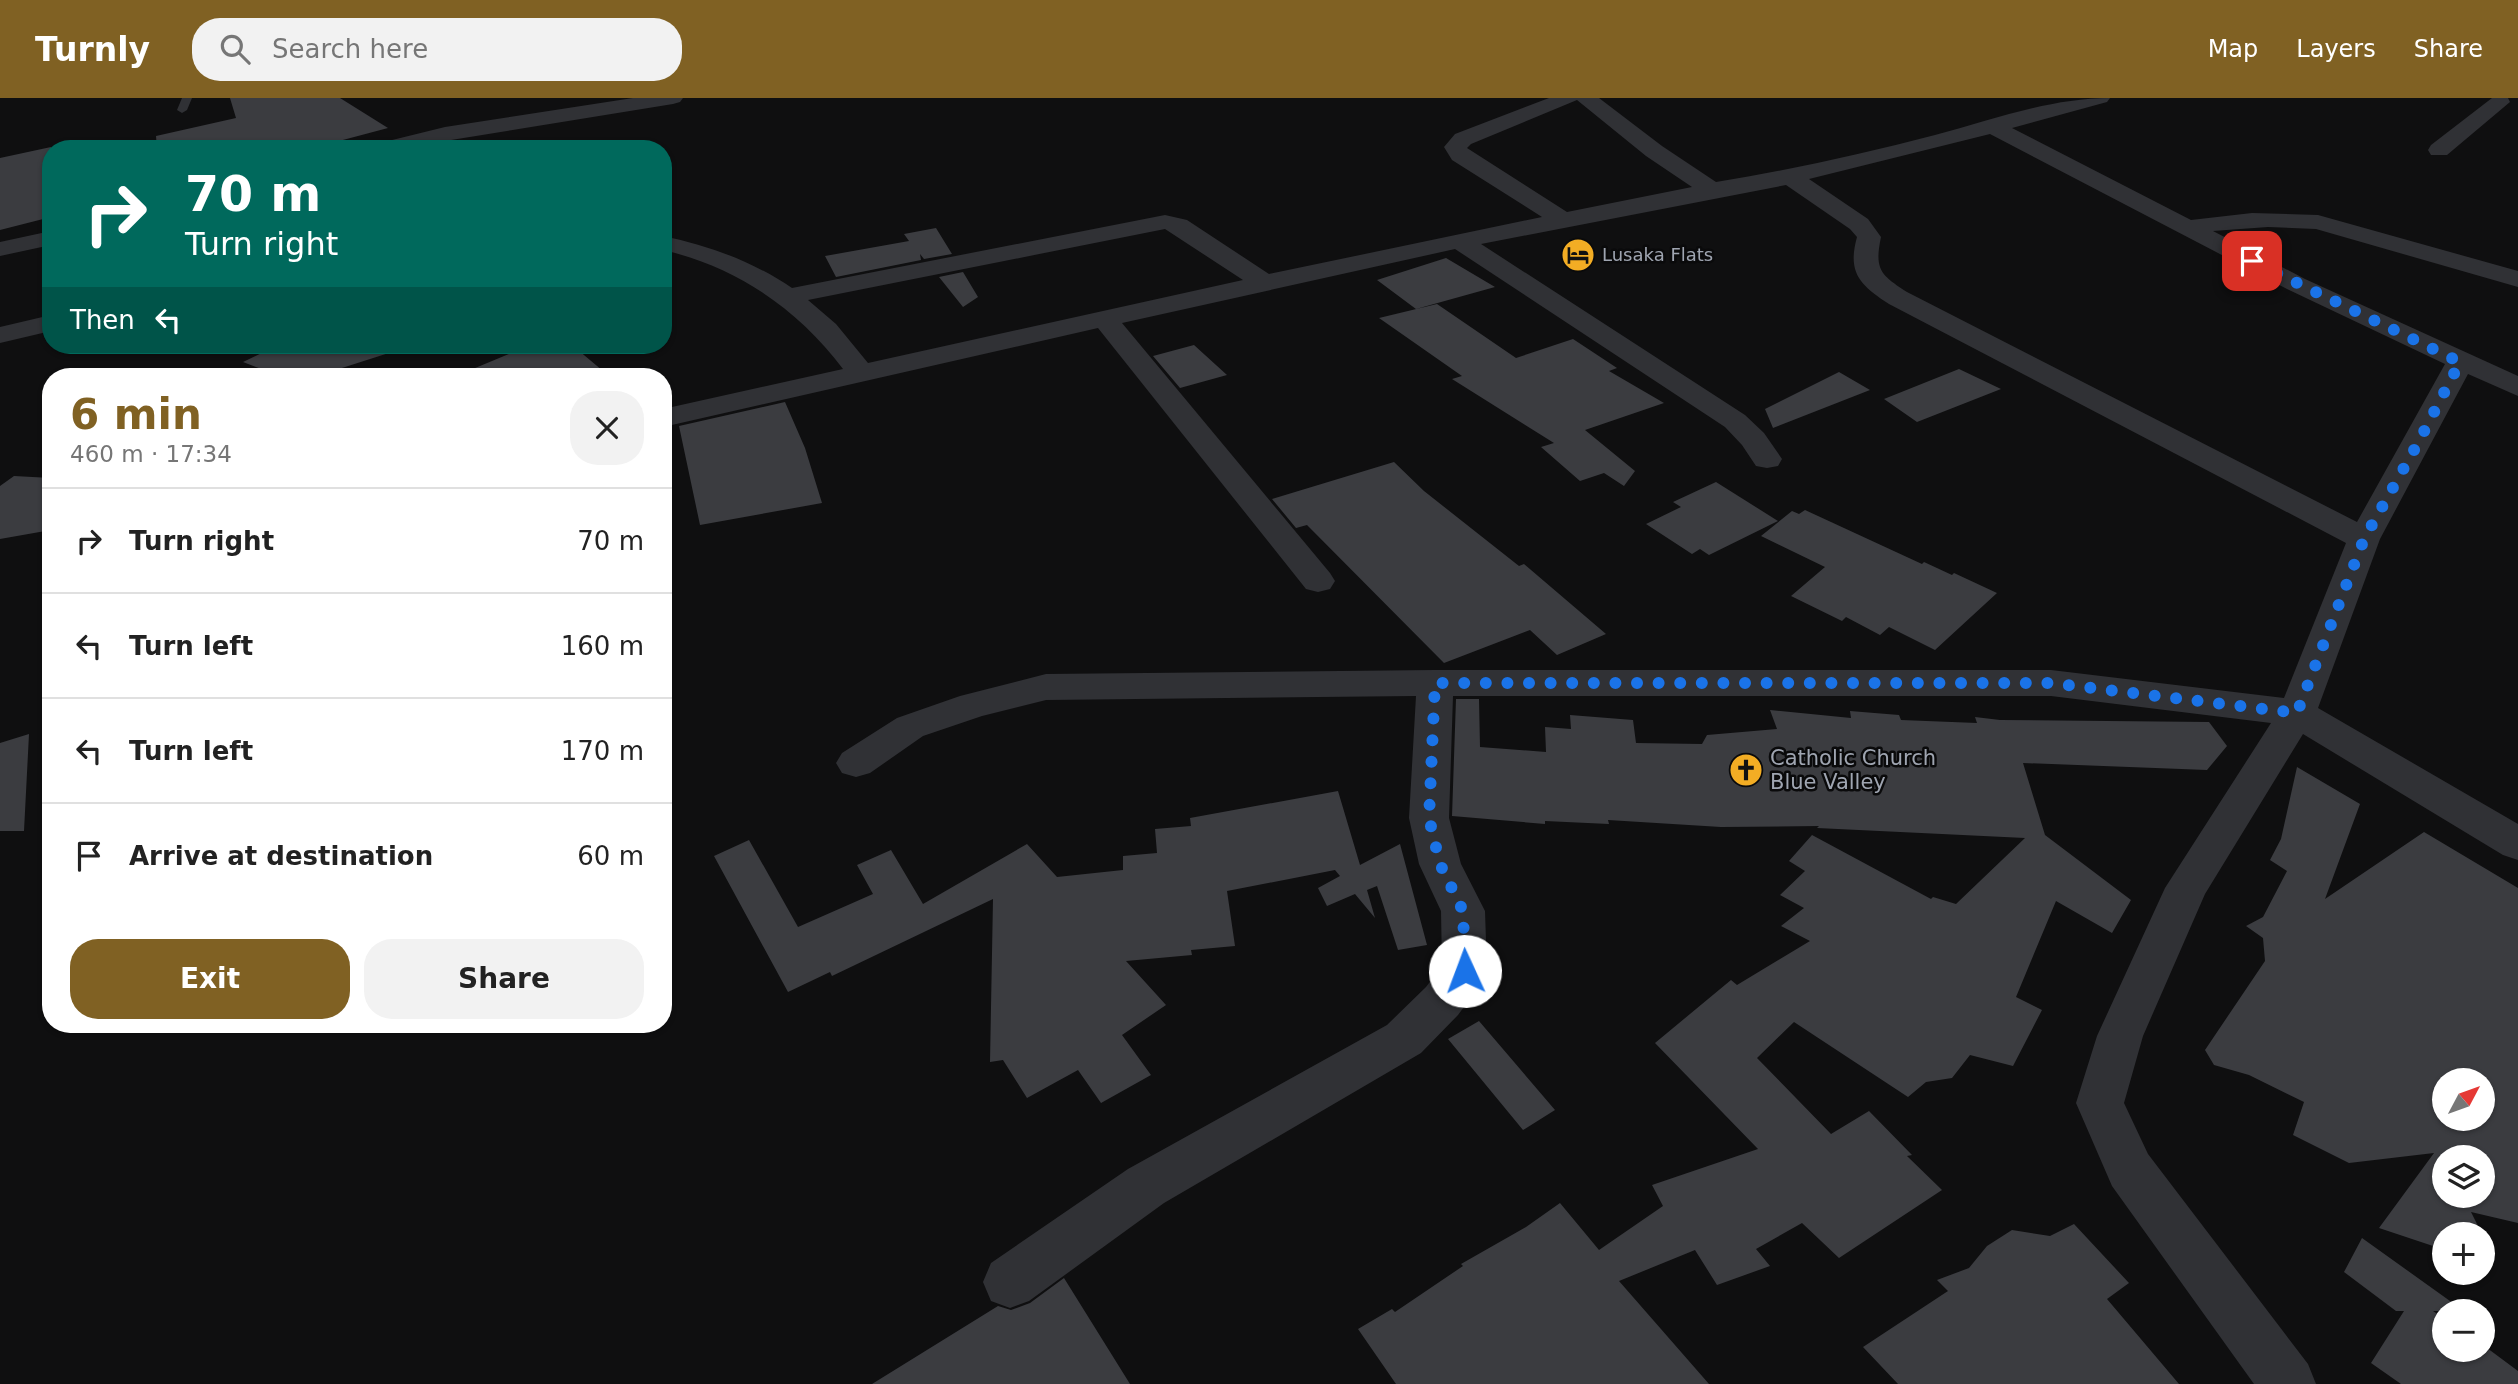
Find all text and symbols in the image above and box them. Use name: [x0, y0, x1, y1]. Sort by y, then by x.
search box: [192, 18, 682, 81]
text: Turnly: [35, 30, 150, 69]
icon: search: [216, 30, 254, 68]
text: Search here: [272, 34, 428, 64]
text: Map: [2208, 35, 2258, 63]
text: Layers: [2296, 35, 2376, 63]
text: Share: [2414, 35, 2483, 63]
text: 70 m: [185, 166, 321, 223]
icon: right: [70, 168, 161, 259]
text: Turn right: [185, 225, 338, 263]
pin: [2222, 231, 2282, 291]
hotel icon: Lusaka Flats: [1559, 236, 1597, 274]
icon: arrive: [2233, 242, 2271, 280]
place label: Lusaka Flats: [1602, 244, 1713, 265]
icon: left: [149, 301, 187, 339]
text: Then: [70, 305, 135, 335]
text: 6 min: [70, 390, 202, 439]
button: close: [570, 391, 644, 465]
text: 460 m · 17:34: [70, 441, 232, 467]
icon: right: [70, 522, 108, 560]
text: Turn right: [129, 526, 274, 556]
text: 70 m: [577, 526, 644, 556]
icon: left: [70, 627, 108, 665]
text: Turn left: [129, 631, 253, 661]
text: 160 m: [561, 631, 644, 661]
icon: left: [70, 732, 108, 770]
text: Turn left: [129, 736, 253, 766]
text: 170 m: [561, 736, 644, 766]
place label: Catholic Church Blue Valley: [1770, 746, 1936, 794]
church icon: Catholic Church Blue Valley: [1727, 751, 1765, 789]
icon: arrive: [70, 837, 108, 875]
text: Arrive at destination: [129, 841, 433, 871]
text: 60 m: [577, 841, 644, 871]
position arrow: [1428, 934, 1502, 1008]
button: Exit: [70, 939, 350, 1019]
button: Share: [364, 939, 644, 1019]
north arrow: [2432, 1068, 2496, 1130]
map controls: [2432, 1068, 2495, 1362]
button: layers: [2432, 1145, 2495, 1208]
button: +: [2432, 1222, 2495, 1285]
button: −: [2432, 1299, 2495, 1362]

